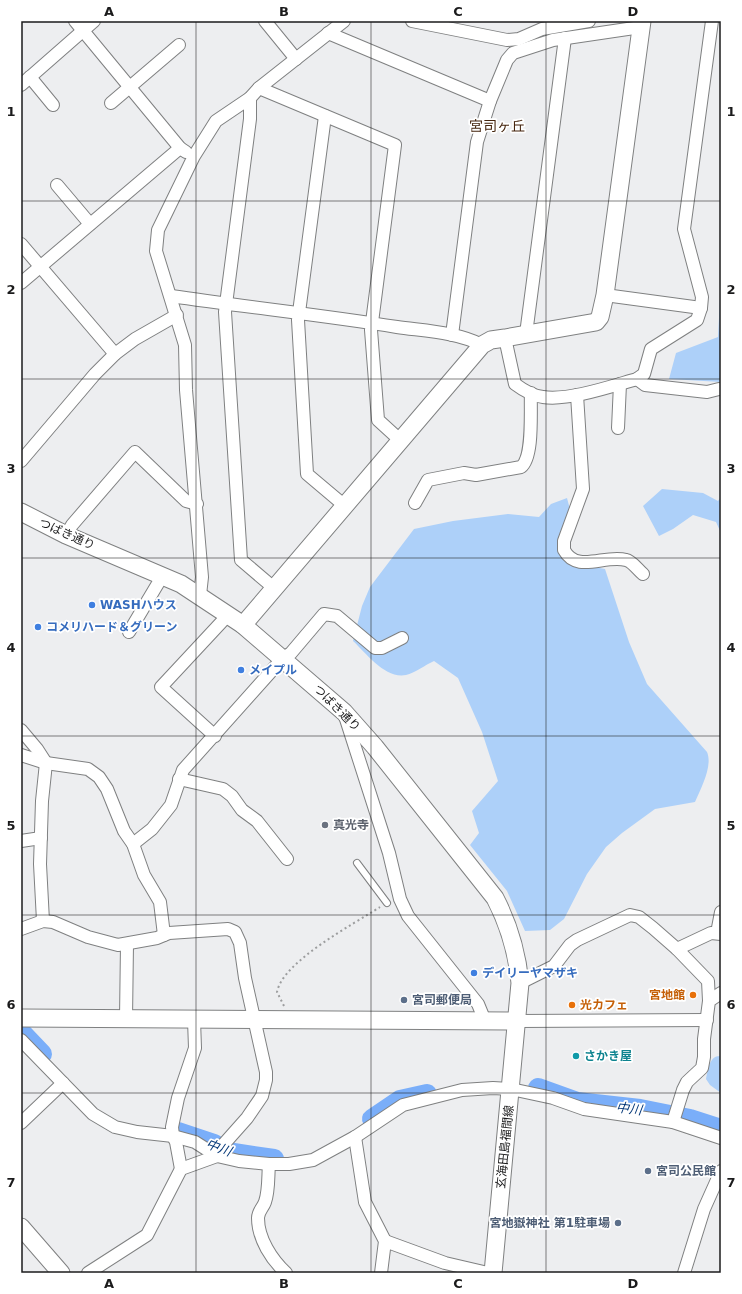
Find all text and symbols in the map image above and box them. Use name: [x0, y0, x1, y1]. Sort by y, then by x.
text: A: [104, 4, 114, 19]
text: B: [279, 4, 289, 19]
text: C: [453, 4, 463, 19]
text: D: [628, 4, 639, 19]
text: 1: [6, 104, 16, 119]
text: 1: [726, 104, 736, 119]
district label: 宮司ヶ丘: [469, 118, 525, 134]
text: 2: [6, 282, 16, 297]
text: 2: [726, 282, 736, 297]
text: 3: [6, 461, 16, 476]
text: 3: [726, 461, 736, 476]
street label: つばき通り: [37, 515, 97, 553]
place label: WASHハウス: [100, 598, 177, 612]
marker: WASHハウス: [87, 600, 97, 610]
place label: コメリハード＆グリーン: [46, 620, 177, 634]
marker: コメリハード＆グリーン: [33, 622, 43, 632]
text: 4: [6, 640, 16, 655]
text: 4: [726, 640, 736, 655]
place label: メイプル: [249, 663, 297, 677]
marker: メイプル: [236, 665, 246, 675]
street label: つばき通り: [311, 682, 363, 734]
text: 5: [6, 818, 16, 833]
place label: 真光寺: [333, 818, 369, 832]
text: 5: [726, 818, 736, 833]
marker: 真光寺: [320, 820, 330, 830]
place label: デイリーヤマザキ: [482, 966, 578, 980]
marker: デイリーヤマザキ: [469, 968, 479, 978]
place label: 宮地館: [649, 988, 685, 1002]
marker: 宮地館: [688, 990, 698, 1000]
place label: 宮司郵便局: [412, 993, 472, 1007]
marker: 宮司郵便局: [399, 995, 409, 1005]
text: 6: [6, 997, 16, 1012]
text: 6: [726, 997, 736, 1012]
place label: 光カフェ: [580, 998, 628, 1012]
marker: 光カフェ: [567, 1000, 577, 1010]
place label: さかき屋: [584, 1049, 632, 1063]
marker: さかき屋: [571, 1051, 581, 1061]
water label: 中川: [615, 1099, 645, 1118]
street label: 玄海田島福間線: [494, 1104, 516, 1190]
water label: 中川: [204, 1136, 235, 1160]
place label: 宮司公民館: [656, 1164, 716, 1178]
marker: 宮司公民館: [643, 1166, 653, 1176]
text: 7: [6, 1175, 16, 1190]
text: 7: [726, 1175, 736, 1190]
place label: 宮地嶽神社 第1駐車場: [489, 1216, 610, 1230]
marker: 宮地嶽神社 第1駐車場: [613, 1218, 623, 1228]
text: A: [104, 1276, 114, 1291]
text: B: [279, 1276, 289, 1291]
text: C: [453, 1276, 463, 1291]
text: D: [628, 1276, 639, 1291]

